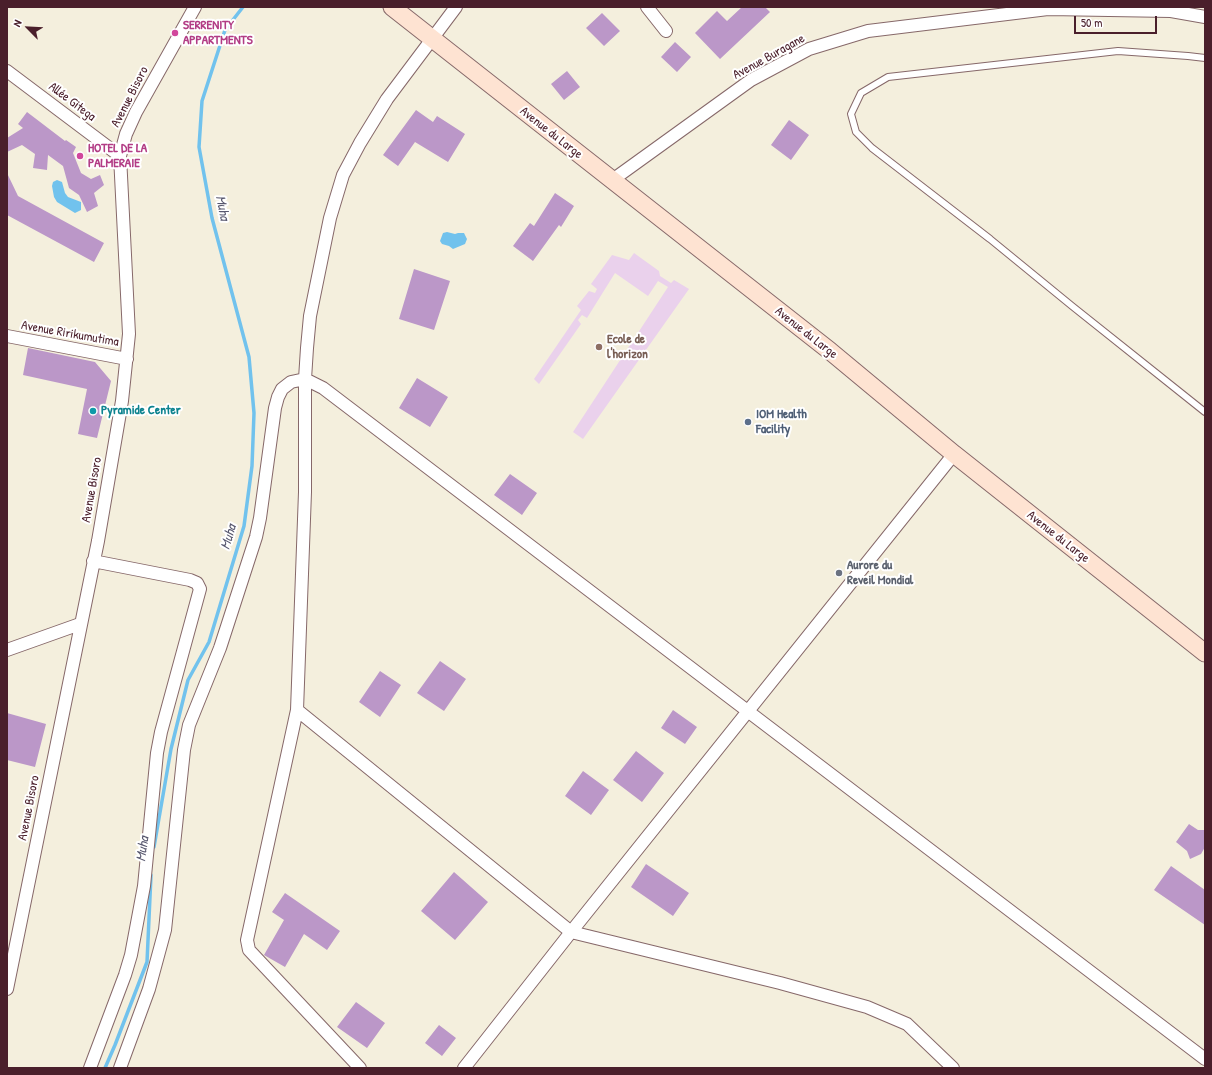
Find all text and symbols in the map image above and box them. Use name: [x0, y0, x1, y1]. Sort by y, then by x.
north arrow: [8, 8, 48, 48]
scale bar: [1076, 8, 1159, 34]
text: 50 m: [1081, 14, 1102, 31]
text: N: [9, 18, 25, 29]
place label: SERRENITY APPARTMENTS: [183, 18, 253, 49]
marker: SERRENITY APPARTMENTS: [170, 28, 180, 38]
street label: Avenue Buragane: [730, 31, 808, 83]
street label: Avenue Bisoro: [108, 64, 152, 130]
street label: Allée Gitega: [45, 79, 99, 125]
street label: Avenue du Large: [517, 104, 585, 162]
place label: HOTEL DE LA PALMERAIE: [88, 141, 147, 172]
marker: HOTEL DE LA PALMERAIE: [75, 151, 85, 161]
water label: Muha: [211, 194, 233, 222]
street label: Avenue du Large: [772, 304, 840, 362]
street label: Avenue Ririkumutima: [20, 318, 120, 350]
place label: Ecole de l'horizon: [607, 332, 648, 363]
marker: Ecole de l'horizon: [594, 342, 604, 352]
place label: Pyramide Center: [101, 403, 181, 419]
marker: Pyramide Center: [88, 406, 98, 416]
place label: IOM Health Facility: [756, 407, 807, 438]
marker: IOM Health Facility: [743, 417, 753, 427]
street label: Avenue Bisoro: [79, 456, 105, 524]
street label: Avenue du Large: [1024, 508, 1092, 566]
water label: Muha: [217, 523, 241, 551]
place label: Aurore du Reveil Mondial: [847, 558, 913, 589]
marker: Aurore du Reveil Mondial: [834, 568, 844, 578]
street label: Avenue Bisoro: [15, 774, 43, 842]
water label: Muha: [133, 835, 153, 863]

